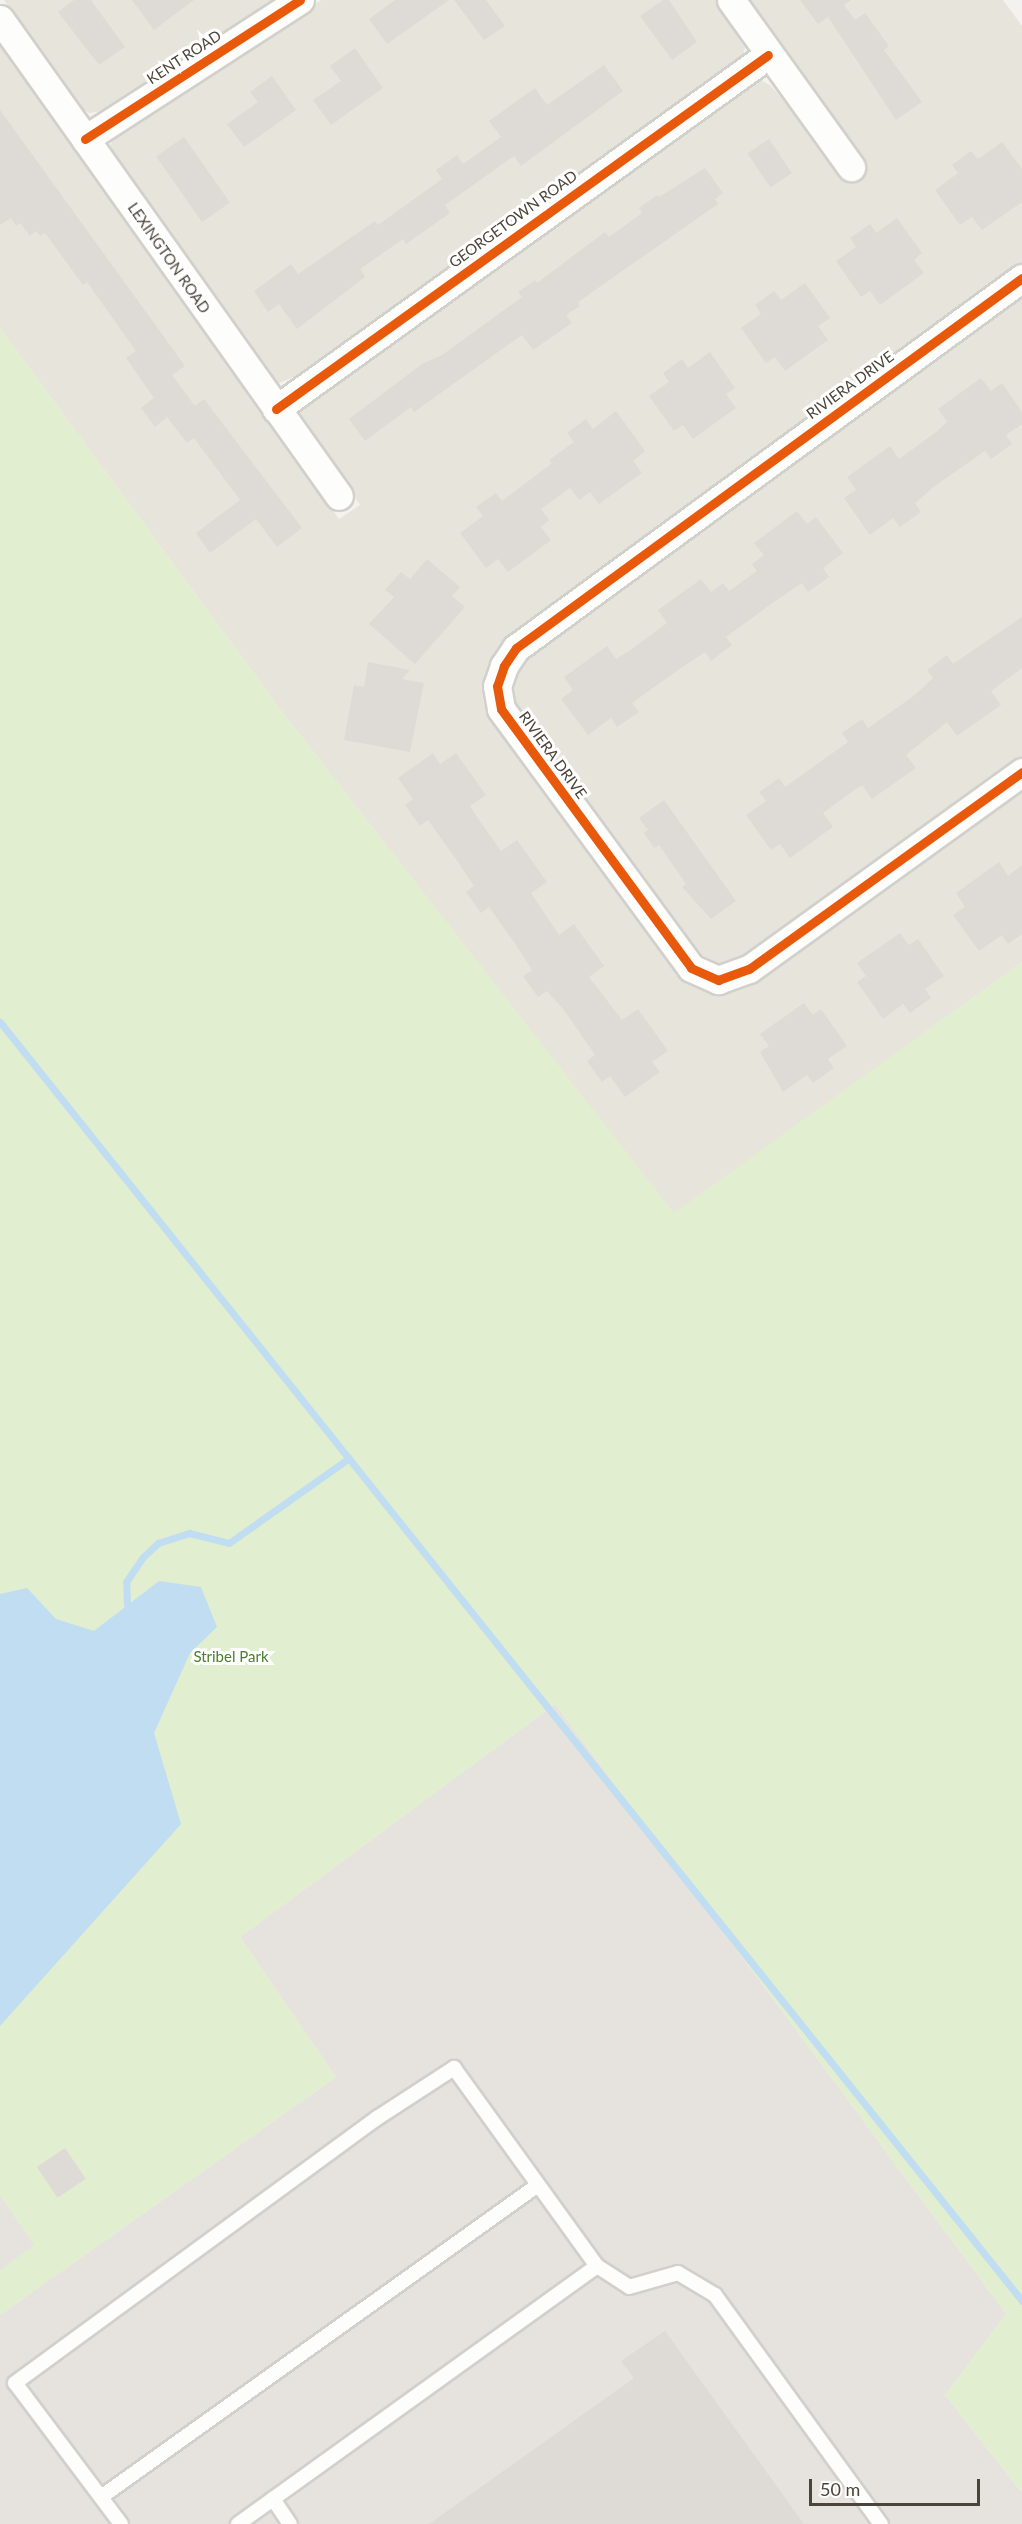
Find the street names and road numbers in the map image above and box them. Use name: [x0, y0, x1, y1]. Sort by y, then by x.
street label: KENT ROAD: [143, 26, 225, 88]
street label: GEORGETOWN ROAD: [445, 166, 581, 272]
street label: LEXINGTON ROAD: [124, 199, 214, 317]
street label: RIVIERA DRIVE: [803, 347, 897, 423]
street label: RIVIERA DRIVE: [515, 708, 591, 802]

